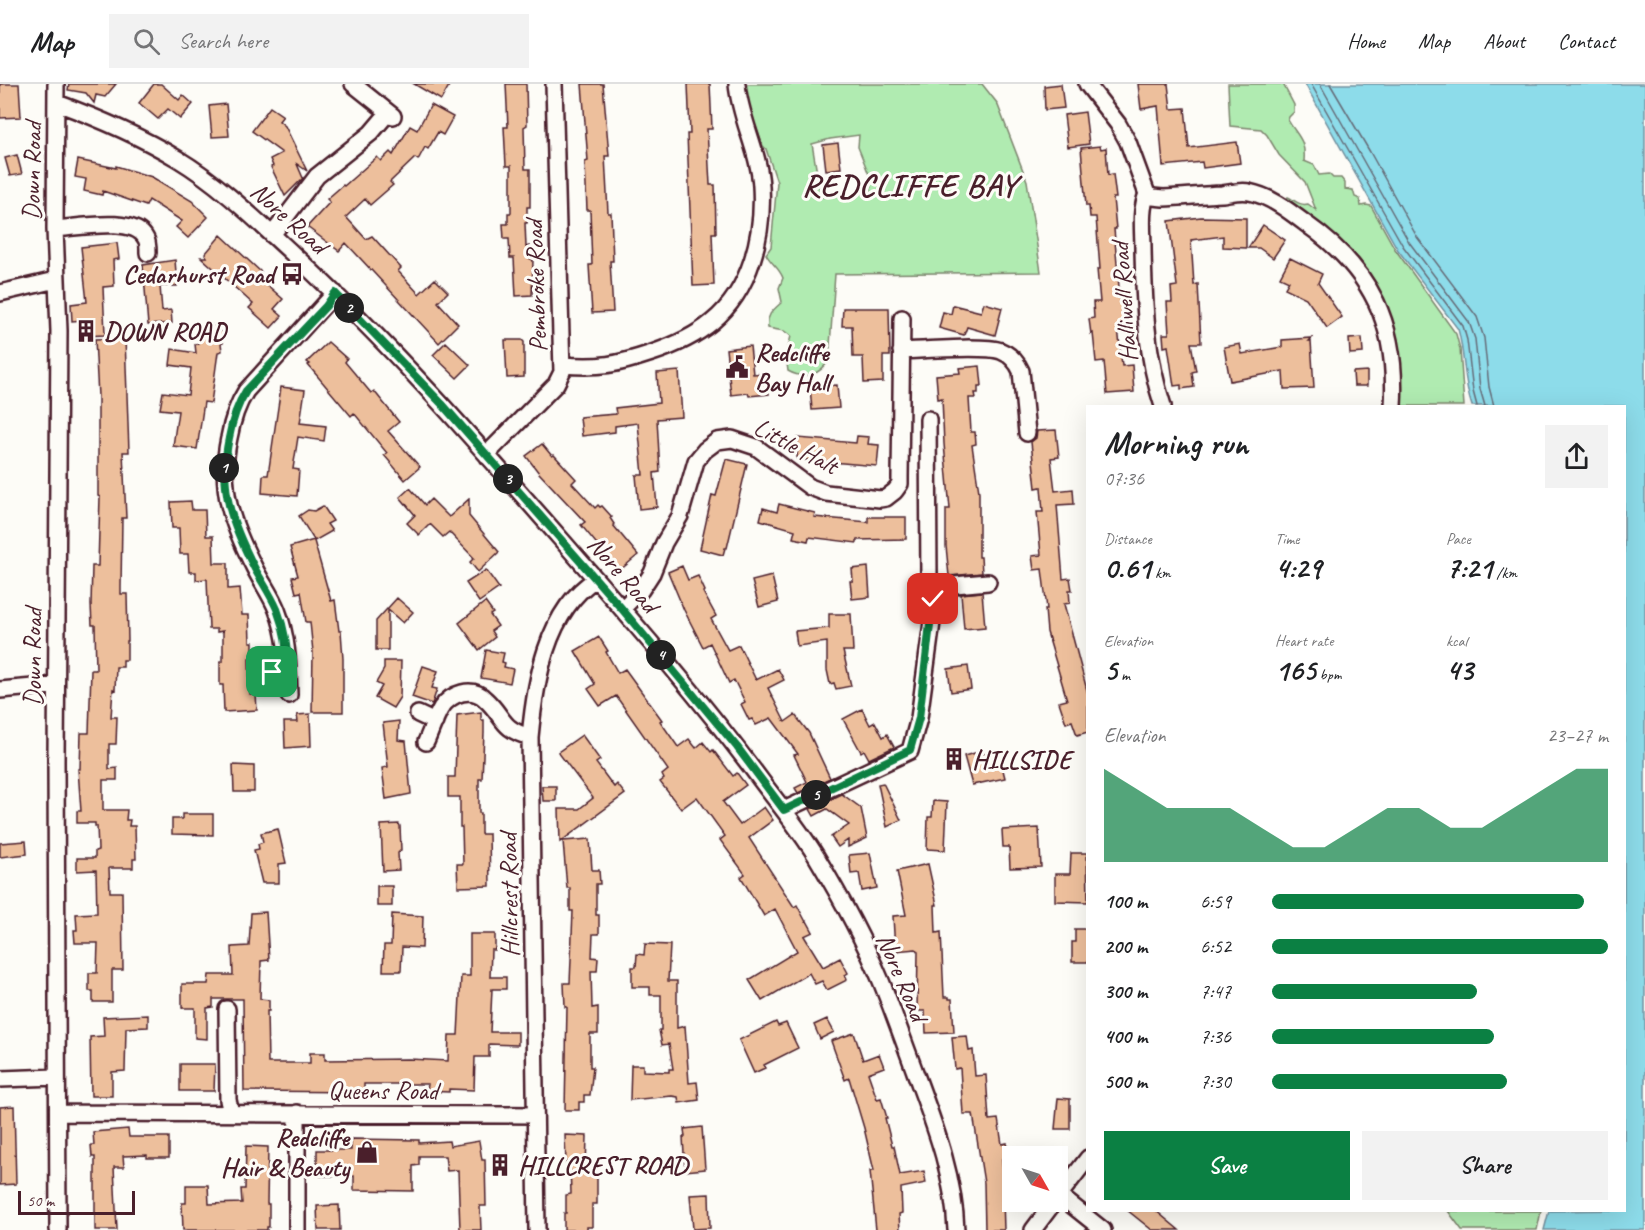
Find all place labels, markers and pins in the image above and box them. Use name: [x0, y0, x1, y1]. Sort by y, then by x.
place label: Cedarhurst Road: [123, 258, 279, 291]
bus stop icon: Cedarhurst Road: [279, 261, 305, 287]
pin: 2: [334, 293, 364, 323]
place label: DOWN ROAD: [104, 315, 229, 348]
building icon: DOWN ROAD: [73, 318, 99, 344]
place label: Redcliffe Bay Hall: [755, 336, 835, 399]
public building icon: Redcliffe Bay Hall: [724, 354, 750, 380]
pin: 1: [209, 453, 239, 483]
pin: 3: [493, 464, 523, 494]
pin: [907, 573, 958, 624]
pin: 4: [646, 640, 676, 670]
pin: [246, 646, 297, 697]
place label: HILLSIDE: [972, 743, 1075, 776]
building icon: HILLSIDE: [941, 746, 967, 772]
pin: 5: [801, 780, 831, 810]
place label: Redcliffe Hair & Beauty: [221, 1121, 351, 1184]
shop icon: Redcliffe Hair & Beauty: [354, 1139, 380, 1165]
place label: HILLCREST ROAD: [518, 1149, 690, 1182]
building icon: HILLCREST ROAD: [487, 1152, 513, 1178]

